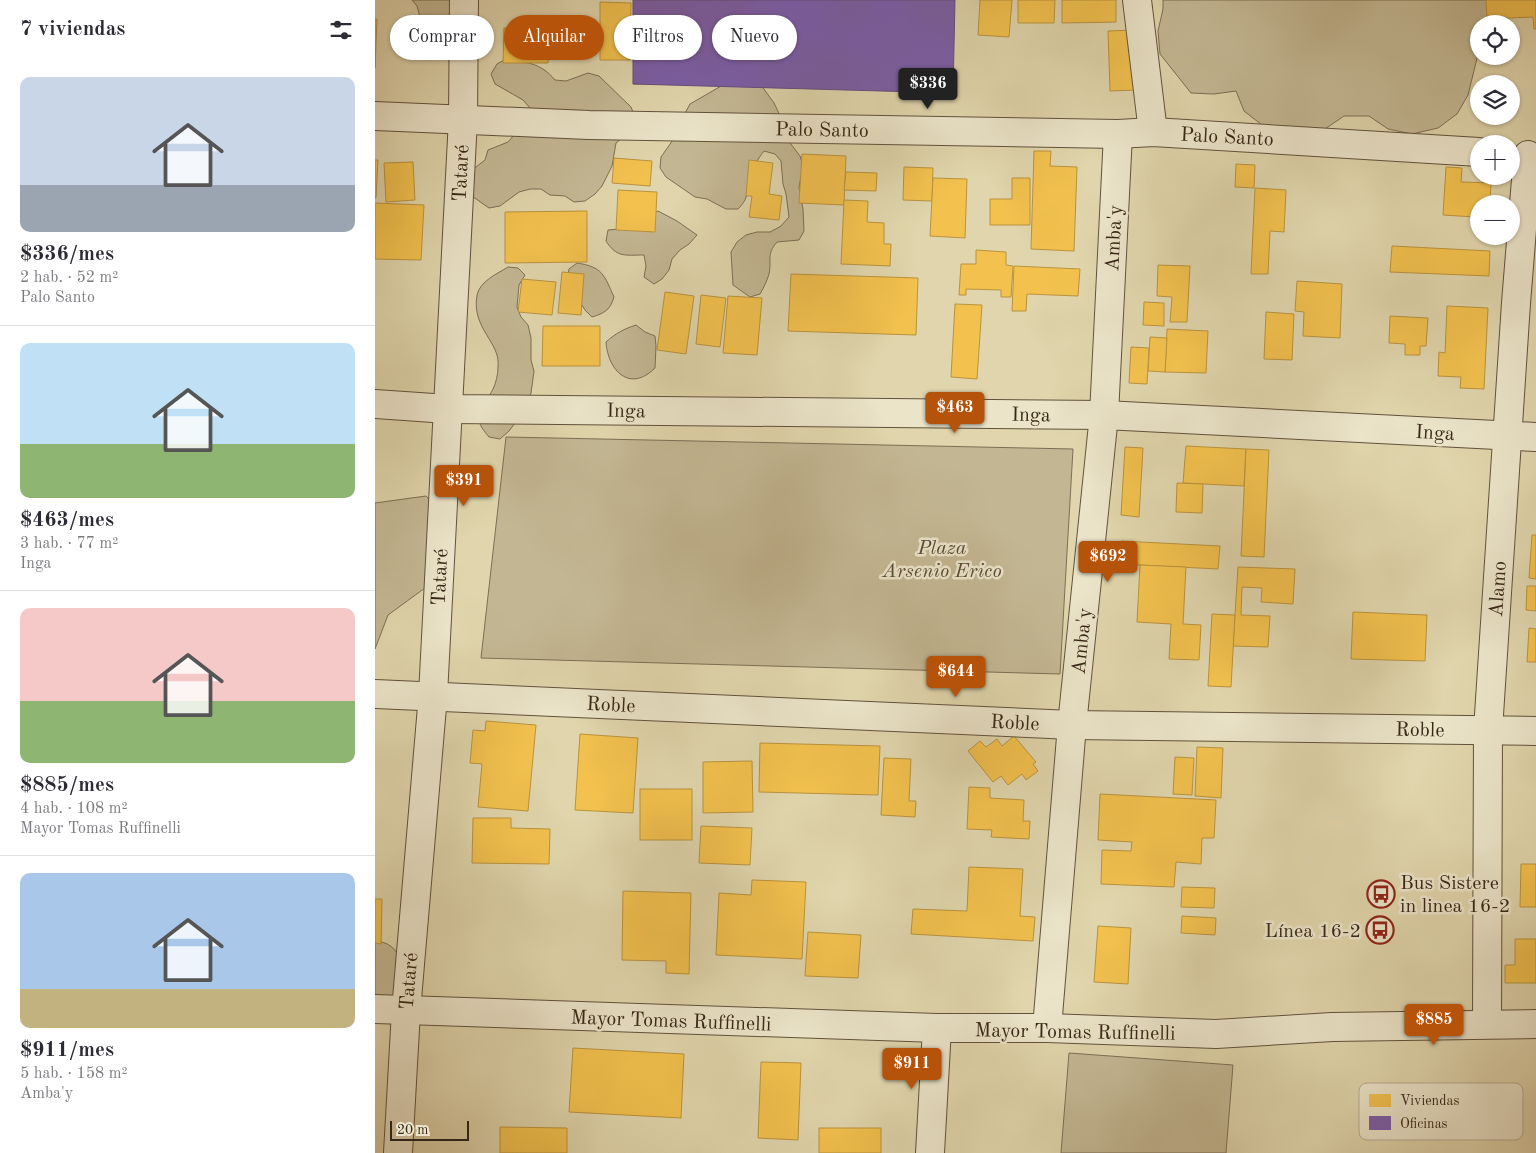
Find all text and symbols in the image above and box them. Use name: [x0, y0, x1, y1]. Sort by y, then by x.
chip: Comprar: [390, 15, 494, 60]
chip: Alquilar: [504, 15, 604, 60]
chip: Filtros: [614, 15, 702, 60]
chip: Nuevo: [712, 15, 797, 60]
map controls: [1470, 15, 1520, 245]
button: locate: [1470, 15, 1520, 65]
icon: filters: [327, 16, 355, 44]
text: 7 viviendas: [20, 19, 125, 40]
pin: $336: [898, 68, 958, 110]
button: layers: [1470, 75, 1520, 125]
text: $336: [909, 76, 947, 92]
icon: home: [143, 110, 233, 200]
street label: Palo Santo: [775, 120, 869, 142]
street label: Palo Santo: [1180, 126, 1274, 150]
button: +: [1470, 135, 1520, 185]
street label: Tataré: [451, 144, 473, 202]
button: −: [1470, 195, 1520, 245]
street label: Amba'y: [1103, 204, 1127, 272]
text: $336/mes: [20, 244, 114, 265]
text: 2 hab. · 52 m²: [20, 270, 118, 286]
text: Palo Santo: [20, 290, 95, 306]
icon: home: [143, 375, 233, 465]
pin: $463: [925, 392, 985, 434]
text: $463: [936, 400, 974, 416]
street label: Inga: [606, 402, 646, 422]
street label: Inga: [1011, 406, 1051, 426]
street label: Inga: [1415, 423, 1455, 445]
pin: $391: [434, 464, 494, 507]
text: $391: [445, 473, 483, 489]
text: $463/mes: [20, 510, 114, 531]
text: 3 hab. · 77 m²: [20, 536, 118, 552]
park label: Plaza Arsenio Erico: [881, 539, 1002, 582]
pin: $692: [1078, 540, 1138, 583]
street label: Tataré: [430, 548, 452, 606]
text: $692: [1089, 549, 1127, 565]
text: Inga: [20, 556, 52, 572]
street label: Alamo: [1487, 560, 1511, 618]
street label: Amba'y: [1070, 607, 1096, 675]
icon: home: [143, 640, 233, 730]
pin: $644: [926, 656, 986, 698]
text: $644: [937, 664, 975, 680]
street label: Roble: [586, 695, 636, 717]
street label: Roble: [990, 713, 1040, 735]
street label: Roble: [1395, 721, 1445, 741]
text: $885/mes: [20, 775, 114, 796]
text: 4 hab. · 108 m²: [20, 801, 128, 817]
text: Mayor Tomas Ruffinelli: [20, 821, 181, 837]
place label: Bus Sistere in linea 16-2: [1400, 874, 1510, 917]
bus stop icon: Bus Sistere in linea 16-2: [1366, 879, 1396, 909]
icon: home: [143, 905, 233, 995]
bus stop icon: Línea 16-2: [1365, 915, 1395, 945]
place label: Línea 16-2: [1265, 922, 1361, 942]
street label: Tataré: [398, 952, 422, 1011]
pin: $885: [1404, 1004, 1464, 1046]
street label: Mayor Tomas Ruffinelli: [570, 1008, 772, 1035]
text: $885: [1415, 1012, 1453, 1028]
street label: Mayor Tomas Ruffinelli: [974, 1021, 1176, 1045]
text: $911/mes: [20, 1040, 114, 1061]
pin: $911: [882, 1048, 942, 1090]
text: $911: [893, 1056, 931, 1072]
text: 5 hab. · 158 m²: [20, 1066, 128, 1082]
legend: [1359, 1083, 1523, 1140]
text: Amba'y: [20, 1086, 73, 1102]
text: Viviendas: [1400, 1094, 1459, 1108]
text: Oficinas: [1400, 1117, 1448, 1131]
scale bar: [390, 1118, 469, 1141]
text: 20 m: [397, 1123, 428, 1137]

